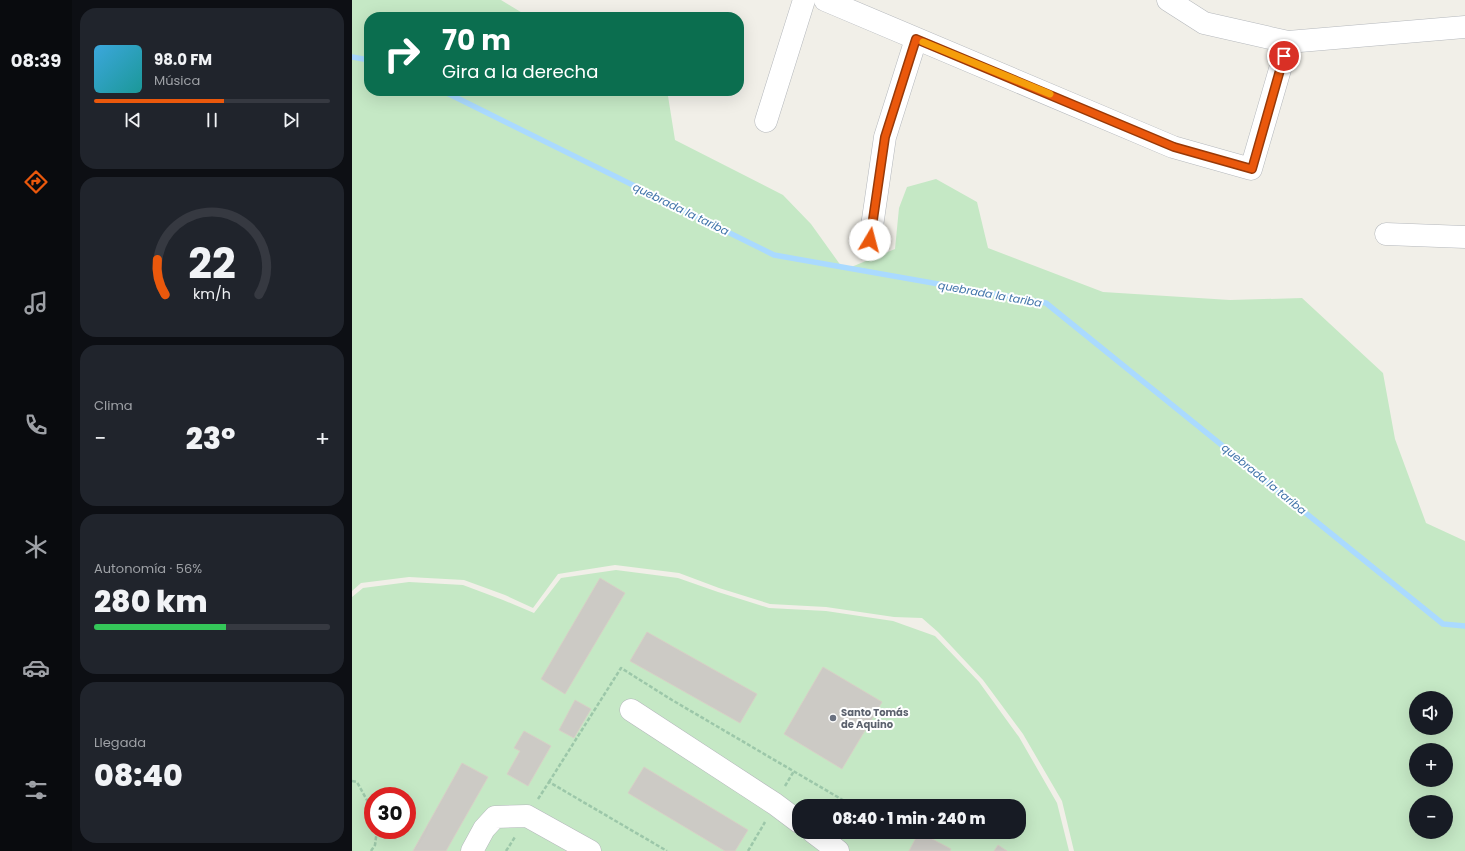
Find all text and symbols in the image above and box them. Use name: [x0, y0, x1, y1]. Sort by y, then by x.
text: 70 m: [442, 21, 511, 60]
icon: right: [376, 28, 428, 80]
pin: [1267, 39, 1301, 73]
icon: arrive: [1273, 45, 1295, 67]
text: 08:39: [11, 48, 61, 73]
text: 98.0 FM: [154, 49, 212, 70]
text: Gira a la derecha: [442, 59, 598, 84]
text: Música: [154, 71, 200, 90]
icon: previous: [122, 109, 144, 131]
icon: pause: [201, 109, 223, 131]
icon: next: [280, 109, 302, 131]
icon: directions: [22, 168, 50, 196]
water label: quebrada la tariba: [630, 179, 732, 239]
position arrow: [849, 219, 891, 261]
text: 22: [188, 234, 236, 293]
water label: quebrada la tariba: [937, 277, 1044, 311]
text: km/h: [193, 283, 231, 303]
icon: music: [22, 289, 50, 317]
text: Clima: [94, 396, 133, 415]
icon: phone: [22, 411, 50, 439]
text: 23°: [186, 417, 235, 460]
text: −: [94, 423, 106, 454]
text: +: [315, 423, 330, 454]
water label: quebrada la tariba: [1218, 440, 1310, 519]
icon: climate: [22, 533, 50, 561]
text: Autonomía · 56%: [94, 559, 202, 578]
text: 280 km: [94, 580, 208, 623]
icon: car: [22, 654, 50, 682]
map controls: [1409, 691, 1453, 839]
button: sound: [1409, 691, 1453, 735]
place label: Santo Tomás de Aquino: [841, 705, 909, 732]
marker: Santo Tomás de Aquino: [828, 713, 838, 723]
text: Llegada: [94, 733, 146, 752]
button: +: [1409, 743, 1453, 787]
text: 08:40: [94, 754, 183, 797]
icon: filters: [22, 776, 50, 804]
speed limit sign: 30: [364, 787, 416, 839]
button: −: [1409, 795, 1453, 839]
text: 08:40 · 1 min · 240 m: [833, 808, 985, 829]

